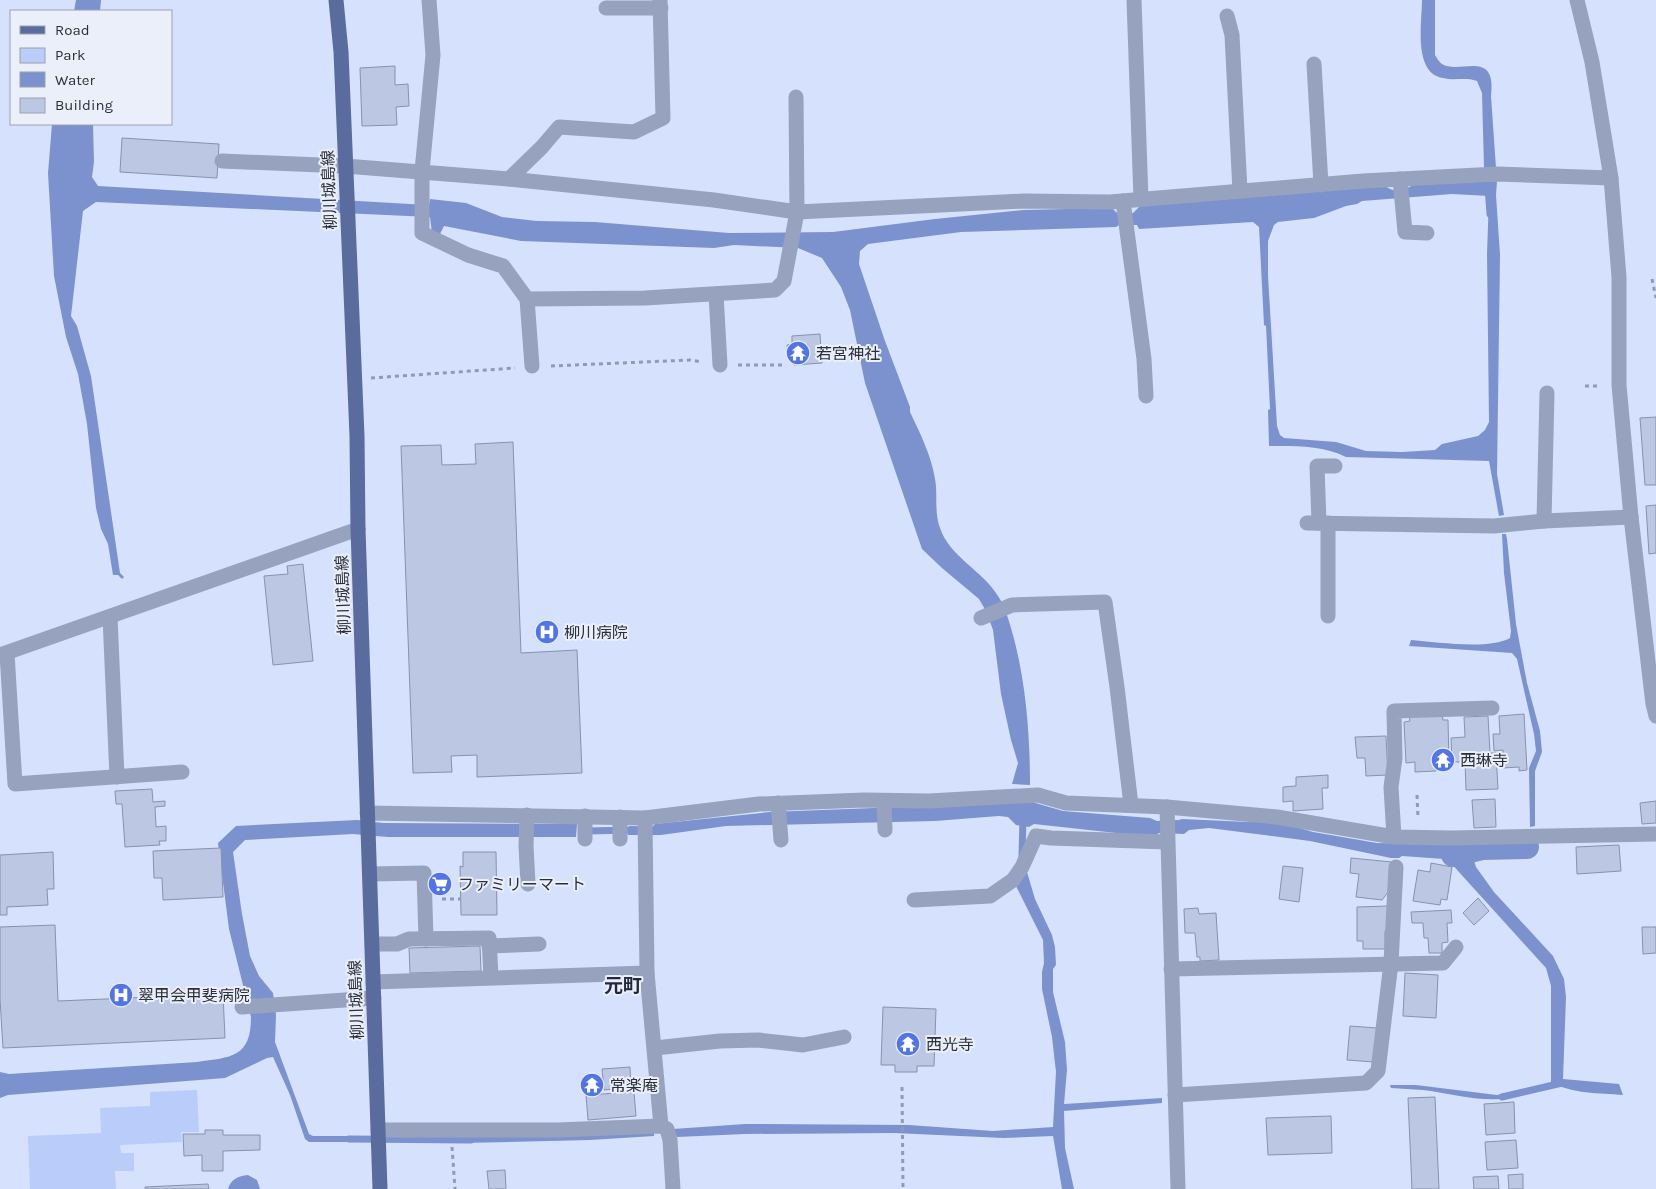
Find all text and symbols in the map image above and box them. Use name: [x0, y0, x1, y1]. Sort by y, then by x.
legend: [10, 10, 172, 125]
text: Road: [55, 21, 90, 39]
text: Park: [55, 46, 85, 64]
text: Water: [55, 71, 96, 89]
text: Building: [55, 96, 113, 114]
street label: 柳川城島線: [318, 150, 340, 230]
temple icon: 若宮神社: [785, 340, 811, 366]
place label: 若宮神社: [816, 344, 880, 363]
street label: 柳川城島線: [332, 555, 354, 635]
hospital icon: 柳川病院: [534, 619, 560, 645]
place label: 柳川病院: [564, 623, 628, 642]
temple icon: 西琳寺: [1430, 747, 1456, 773]
place label: 西琳寺: [1460, 751, 1508, 770]
supermarket icon: ファミリーマート: [427, 871, 453, 897]
place label: ファミリーマート: [458, 875, 586, 894]
street label: 柳川城島線: [345, 960, 367, 1040]
district label: 元町: [604, 975, 642, 997]
hospital icon: 翠甲会甲斐病院: [108, 982, 134, 1008]
place label: 翠甲会甲斐病院: [138, 986, 250, 1005]
temple icon: 西光寺: [895, 1031, 921, 1057]
place label: 西光寺: [926, 1035, 974, 1054]
temple icon: 常楽庵: [579, 1072, 605, 1098]
place label: 常楽庵: [610, 1076, 658, 1095]

